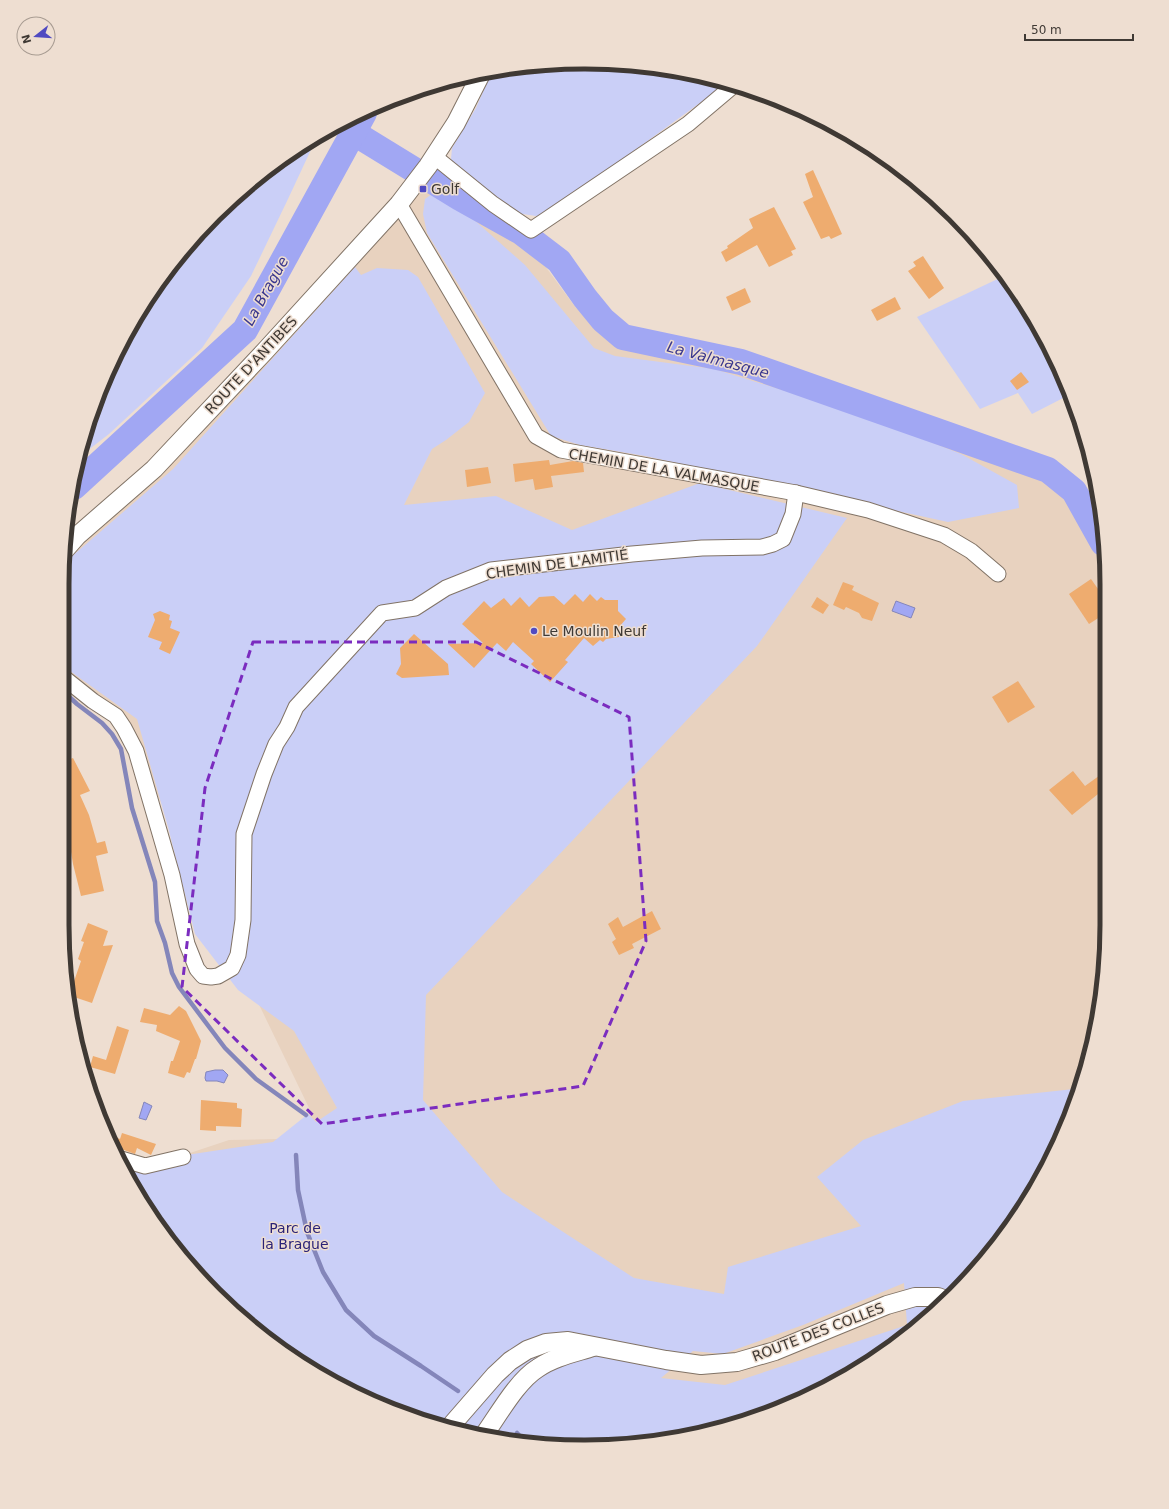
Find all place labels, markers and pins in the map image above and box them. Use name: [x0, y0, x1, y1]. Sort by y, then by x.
place label: Golf: [431, 181, 460, 197]
marker: Golf: [418, 184, 428, 194]
place label: Le Moulin Neuf: [542, 623, 647, 639]
marker: Le Moulin Neuf: [529, 626, 539, 636]

